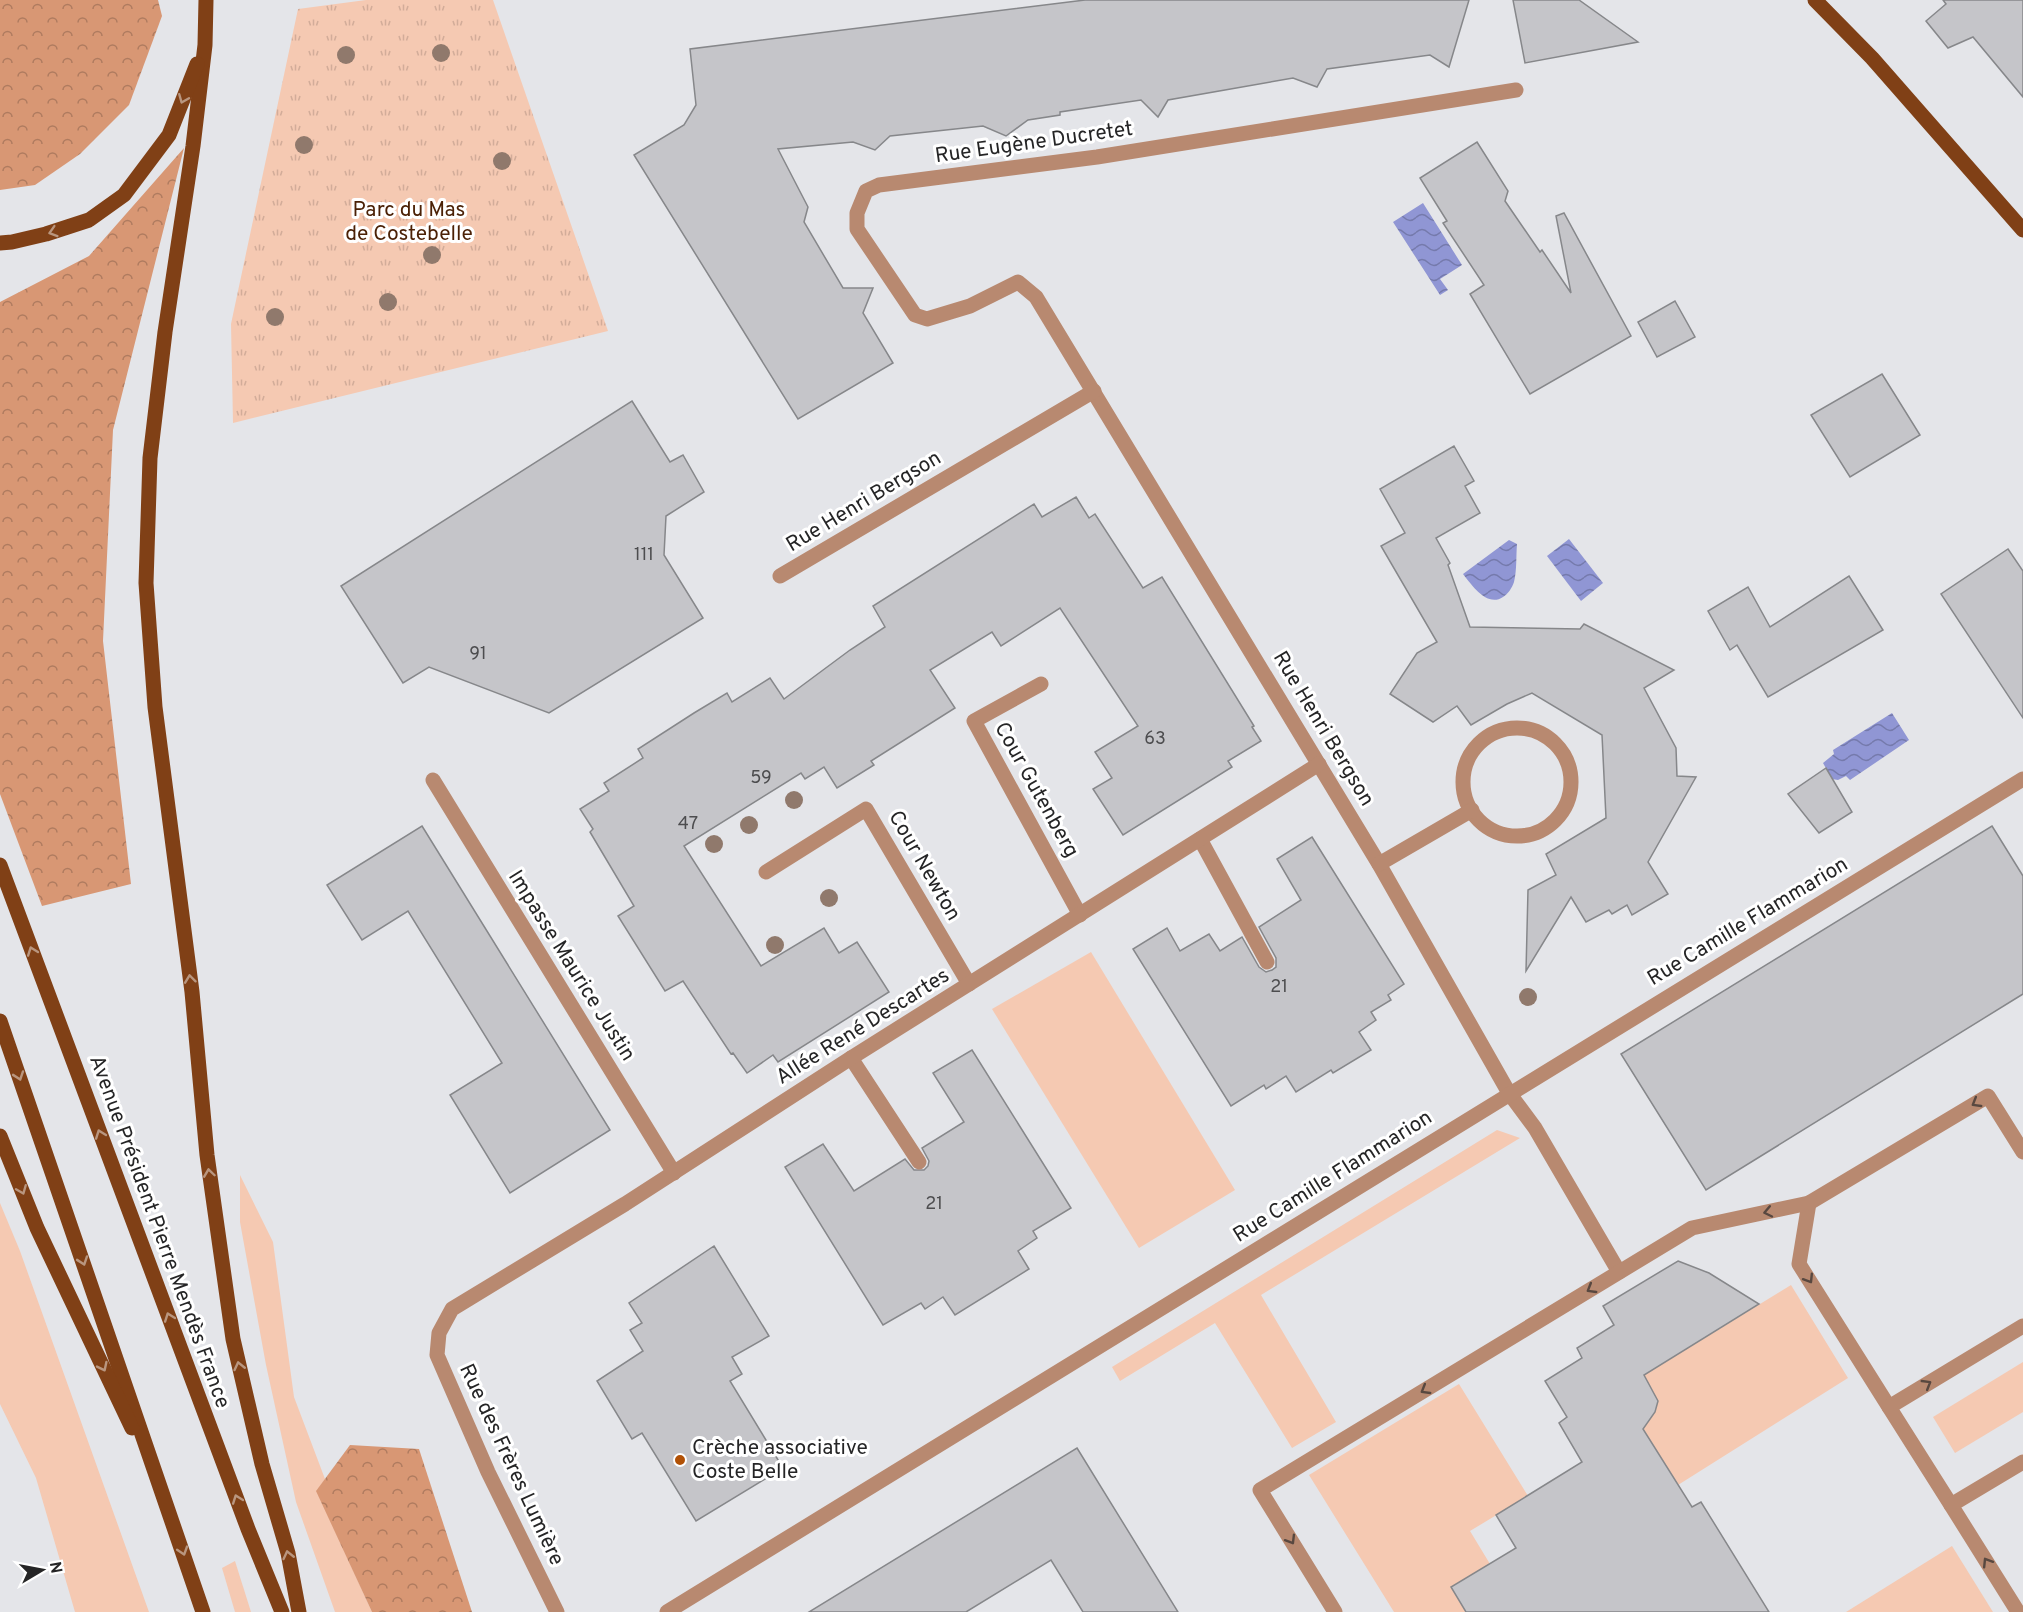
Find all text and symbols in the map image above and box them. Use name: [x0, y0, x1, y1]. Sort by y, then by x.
one-way arrow: [178, 93, 190, 104]
street label: Rue Eugène Ducretet: [933, 116, 1135, 170]
park label: Parc du Mas de Costebelle: [345, 197, 473, 248]
one-way arrow: [48, 225, 59, 237]
street label: Rue Henri Bergson: [781, 445, 947, 559]
house number: 111: [634, 544, 654, 567]
house number: 91: [469, 643, 487, 666]
street label: Rue Henri Bergson: [1266, 646, 1380, 812]
street label: Cour Gutenberg: [988, 717, 1084, 863]
house number: 63: [1144, 728, 1166, 751]
house number: 59: [750, 767, 772, 790]
street label: Cour Newton: [882, 806, 966, 926]
house number: 47: [678, 813, 698, 836]
street label: Rue Camille Flammarion: [1643, 851, 1853, 993]
street label: Impasse Maurice Justin: [501, 866, 641, 1066]
one-way arrow: [27, 947, 39, 958]
street label: Allée René Descartes: [771, 963, 955, 1091]
one-way arrow: [184, 975, 197, 984]
house number: 21: [1270, 976, 1288, 999]
street label: Avenue Président Pierre Mendès France: [82, 1052, 236, 1412]
one-way arrow: [12, 1070, 25, 1081]
one-way arrow: [1972, 1096, 1982, 1108]
street label: Rue Camille Flammarion: [1228, 1105, 1438, 1249]
one-way arrow: [95, 1129, 108, 1140]
one-way arrow: [204, 1169, 216, 1178]
one-way arrow: [15, 1184, 27, 1195]
house number: 21: [925, 1193, 943, 1216]
one-way arrow: [1763, 1205, 1773, 1218]
one-way arrow: [76, 1255, 89, 1265]
one-way arrow: [1801, 1273, 1813, 1283]
one-way arrow: [1587, 1281, 1597, 1293]
one-way arrow: [163, 1312, 176, 1323]
street label: Rue des Frères Lumière: [452, 1360, 570, 1570]
one-way arrow: [96, 1361, 108, 1372]
one-way arrow: [233, 1361, 246, 1371]
one-way arrow: [1921, 1380, 1931, 1391]
one-way arrow: [1421, 1382, 1431, 1394]
place label: Crèche associative Coste Belle: [692, 1435, 868, 1486]
marker: Crèche associative Coste Belle: [673, 1453, 687, 1467]
one-way arrow: [232, 1494, 244, 1505]
one-way arrow: [1283, 1534, 1295, 1544]
north arrow: [12, 1540, 72, 1600]
one-way arrow: [176, 1545, 188, 1556]
one-way arrow: [282, 1550, 295, 1560]
one-way arrow: [1983, 1558, 1994, 1569]
text: N: [44, 1560, 66, 1575]

